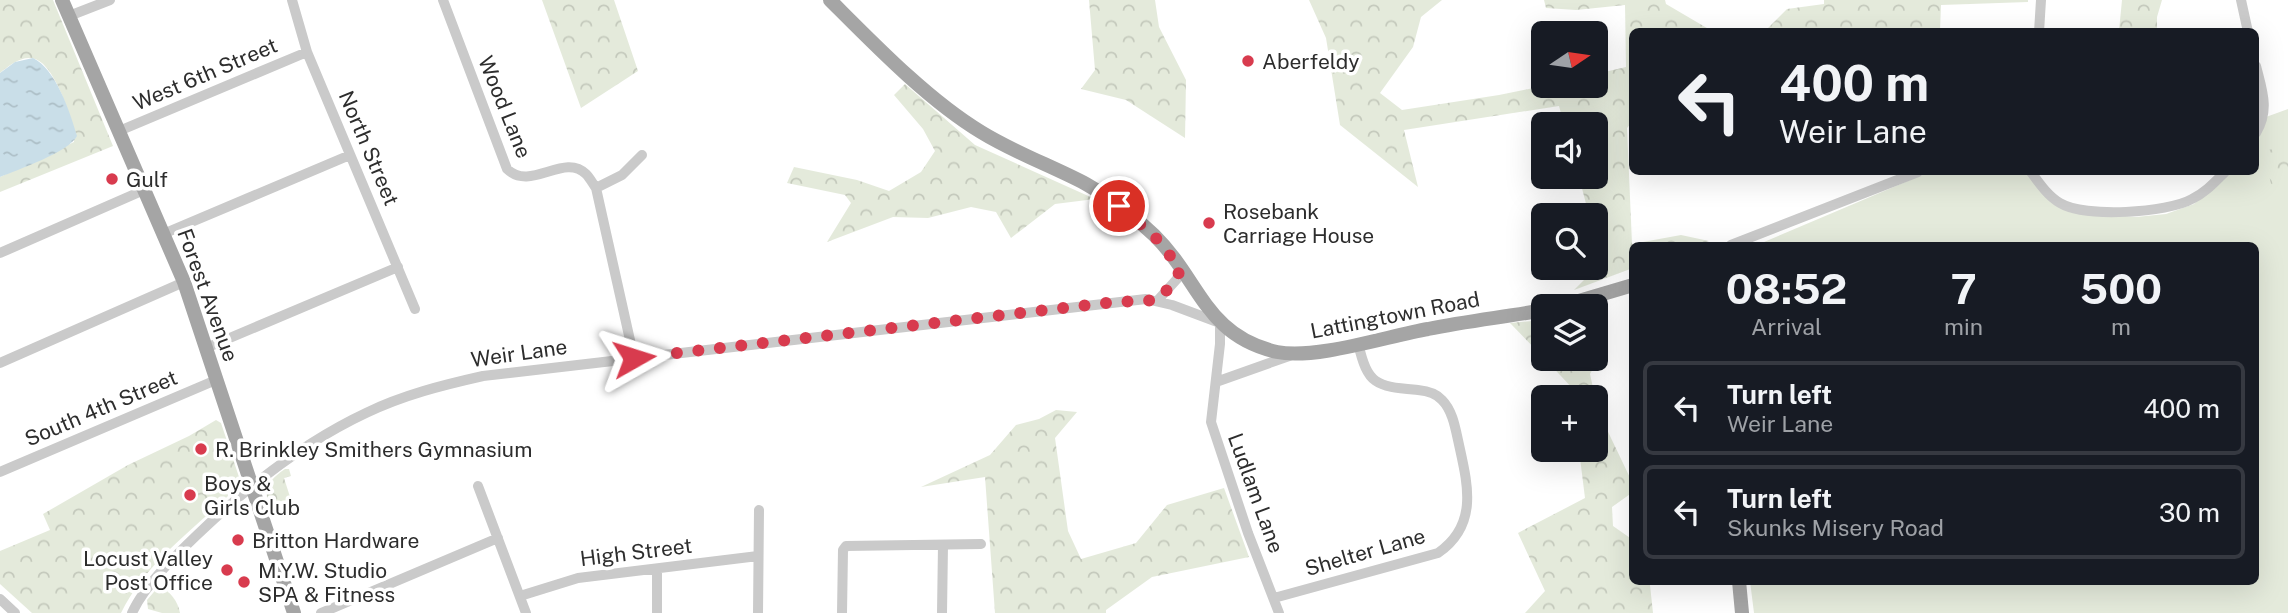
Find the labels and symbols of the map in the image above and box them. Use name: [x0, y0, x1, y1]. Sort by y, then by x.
north arrow: [1531, 21, 1608, 98]
street label: West 6th Street: [129, 32, 281, 116]
place label: Aberfeldy: [1262, 49, 1359, 74]
street label: Wood Lane: [473, 52, 537, 162]
marker: Aberfeldy: [1240, 53, 1256, 69]
street label: North Street: [334, 87, 404, 209]
place label: Gulf: [126, 167, 168, 192]
marker: Gulf: [104, 171, 120, 187]
pin: [1089, 176, 1149, 236]
place label: Rosebank Carriage House: [1223, 199, 1374, 248]
marker: Rosebank Carriage House: [1201, 215, 1217, 231]
street label: Forest Avenue: [172, 225, 244, 365]
street label: Lattingtown Road: [1308, 286, 1482, 344]
position arrow: [597, 321, 671, 395]
street label: Weir Lane: [469, 334, 569, 372]
street label: South 4th Street: [21, 365, 181, 451]
street label: Ludlam Lane: [1223, 430, 1289, 556]
place label: R. Brinkley Smithers Gymnasium: [215, 437, 532, 462]
marker: R. Brinkley Smithers Gymnasium: [193, 441, 209, 457]
place label: Boys & Girls Club: [204, 471, 300, 520]
marker: Boys & Girls Club: [182, 487, 198, 503]
street label: Shelter Lane: [1302, 523, 1428, 581]
place label: Britton Hardware: [252, 528, 419, 553]
marker: Britton Hardware: [230, 532, 246, 548]
street label: High Street: [578, 533, 694, 571]
place label: Locust Valley Post Office: [83, 546, 213, 595]
place label: M.Y.W. Studio SPA & Fitness: [258, 558, 395, 607]
marker: Locust Valley Post Office: [219, 562, 235, 578]
marker: M.Y.W. Studio SPA & Fitness: [236, 574, 252, 590]

